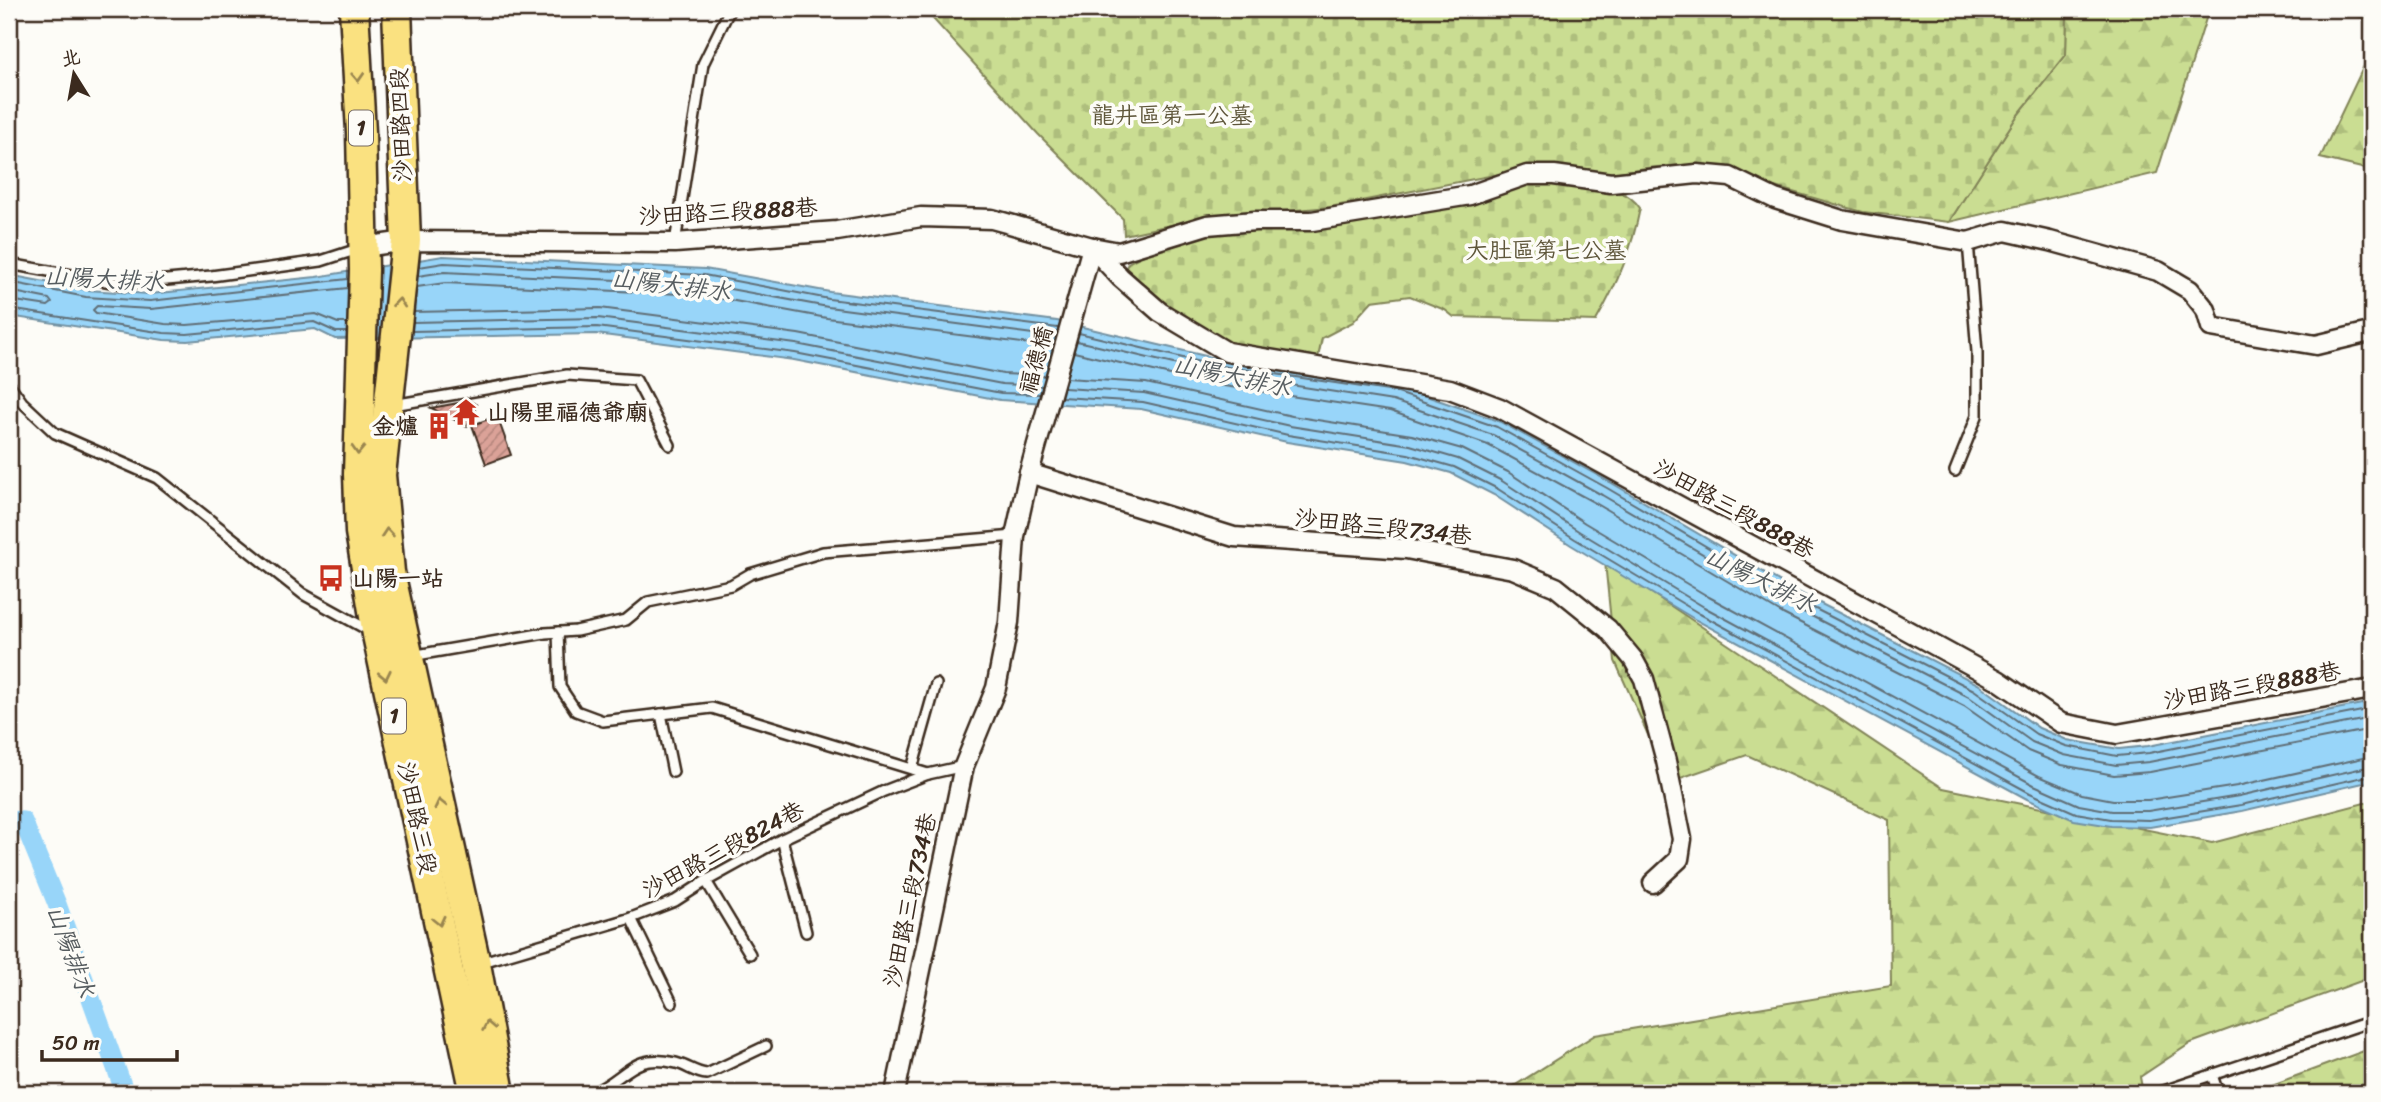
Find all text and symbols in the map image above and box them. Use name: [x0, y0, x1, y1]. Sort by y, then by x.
north arrow: [38, 38, 108, 108]
text: 北: [58, 40, 83, 76]
street label: 沙田路四段: [379, 67, 423, 183]
one-way arrow: [350, 72, 365, 83]
park label: 龍井區第一公墓: [1092, 95, 1253, 136]
road number: 1: [349, 110, 373, 146]
street label: 沙田路三段888巷: [637, 187, 820, 237]
park label: 大肚區第七公墓: [1466, 230, 1627, 271]
water label: 山陽大排水: [43, 255, 166, 303]
water label: 山陽大排水: [609, 257, 734, 313]
one-way arrow: [391, 297, 406, 308]
street label: 福德橋: [1007, 321, 1065, 399]
water label: 山陽大排水: [1169, 343, 1296, 409]
place label: 山陽里福德爺廟: [487, 392, 648, 433]
temple icon: 山陽里福德爺廟: [451, 397, 481, 427]
place label: 金爐: [372, 406, 419, 447]
building icon: 金爐: [424, 411, 454, 441]
one-way arrow: [351, 445, 366, 456]
street label: 沙田路三段888巷: [1646, 448, 1823, 571]
street label: 沙田路三段734巷: [1292, 497, 1475, 557]
one-way arrow: [380, 527, 395, 538]
water label: 山陽大排水: [1698, 535, 1825, 626]
place label: 山陽一站: [352, 558, 444, 599]
bus stop icon: 山陽一站: [316, 563, 346, 593]
street label: 沙田路三段888巷: [2160, 650, 2345, 722]
one-way arrow: [377, 669, 392, 681]
road number: 1: [382, 698, 406, 734]
street label: 沙田路三段: [385, 757, 449, 879]
street label: 沙田路三段824巷: [634, 789, 813, 910]
one-way arrow: [434, 798, 449, 810]
street label: 沙田路三段734巷: [871, 808, 949, 991]
water label: 山陽排水: [35, 899, 107, 1004]
one-way arrow: [431, 915, 445, 927]
scale bar: [42, 1018, 177, 1062]
one-way arrow: [481, 1020, 496, 1032]
text: 50 m: [52, 1024, 100, 1062]

